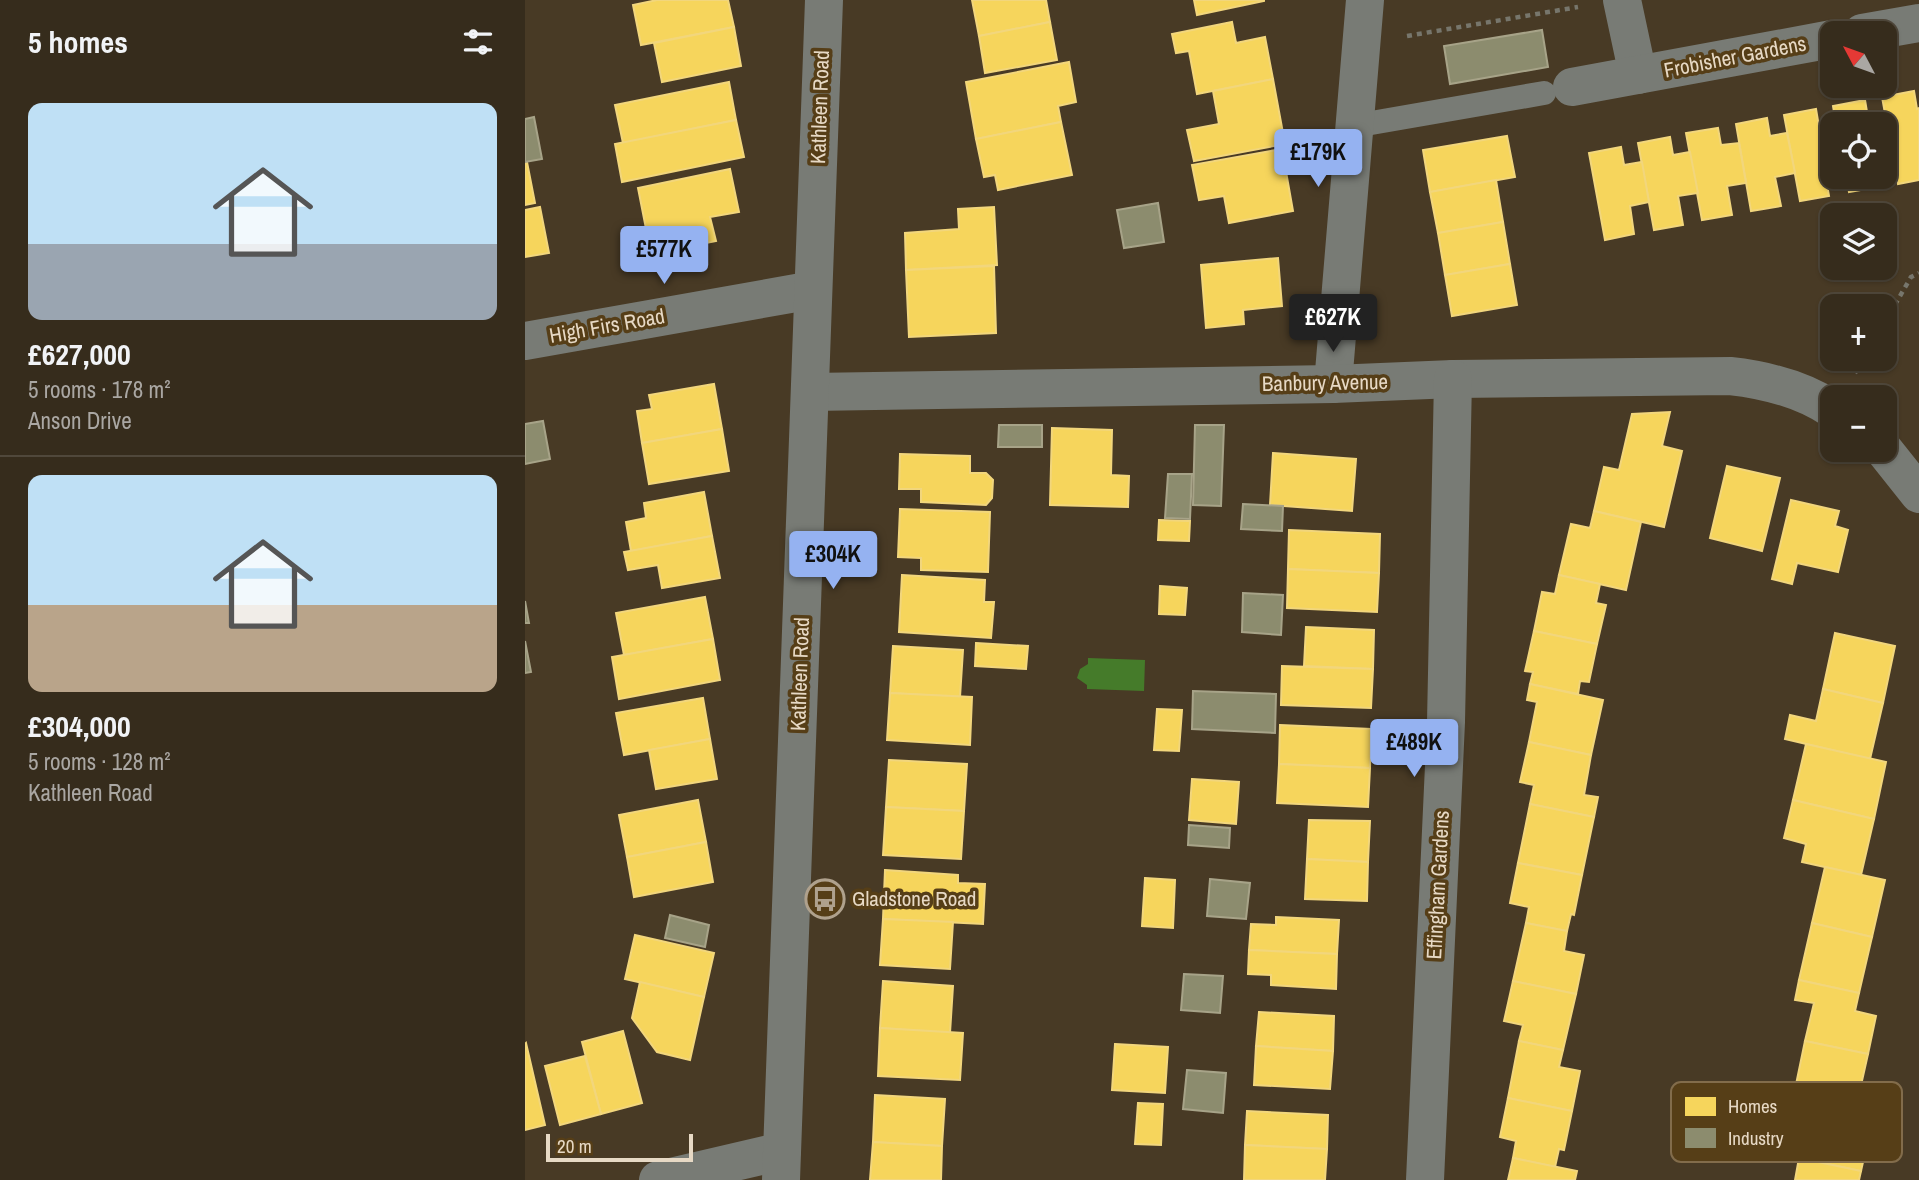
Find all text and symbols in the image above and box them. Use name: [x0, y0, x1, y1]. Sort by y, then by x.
north arrow: [1820, 21, 1897, 98]
map controls: [1820, 21, 1897, 462]
text: 5 homes: [28, 22, 128, 62]
icon: filters: [459, 23, 497, 61]
street label: Frobisher Gardens: [1661, 28, 1809, 85]
street label: Kathleen Road: [803, 50, 836, 164]
button: locate: [1820, 112, 1897, 189]
pin: £179K: [1269, 130, 1367, 189]
text: £179K: [1290, 136, 1346, 167]
icon: home: [200, 149, 326, 275]
button: layers: [1820, 203, 1897, 280]
pin: £577K: [615, 226, 713, 286]
text: £577K: [636, 233, 692, 264]
pin: £627K: [1284, 294, 1382, 354]
button: +: [1820, 294, 1897, 371]
street label: High Firs Road: [547, 301, 667, 350]
text: £627K: [1305, 301, 1361, 332]
text: £627,000: [28, 334, 131, 374]
street label: Banbury Avenue: [1262, 367, 1388, 398]
text: 5 rooms · 178 m²: [28, 374, 171, 405]
button: −: [1820, 385, 1897, 462]
text: Anson Drive: [28, 405, 132, 436]
icon: home: [200, 521, 326, 647]
pin: £304K: [784, 532, 882, 591]
text: £304K: [805, 538, 861, 569]
street label: Kathleen Road: [783, 617, 816, 731]
text: £304,000: [28, 706, 131, 746]
pin: £489K: [1365, 720, 1463, 779]
text: £489K: [1386, 726, 1442, 757]
text: 5 rooms · 128 m²: [28, 746, 171, 777]
text: Kathleen Road: [28, 777, 153, 808]
street label: Effingham Gardens: [1419, 810, 1456, 960]
bus stop icon: Gladstone Road: [804, 878, 846, 920]
place label: Gladstone Road: [852, 884, 976, 913]
legend: [1671, 1082, 1902, 1162]
text: Homes: [1728, 1093, 1778, 1119]
text: Industry: [1728, 1125, 1784, 1151]
scale bar: [546, 1131, 693, 1163]
text: 20 m: [557, 1133, 592, 1159]

